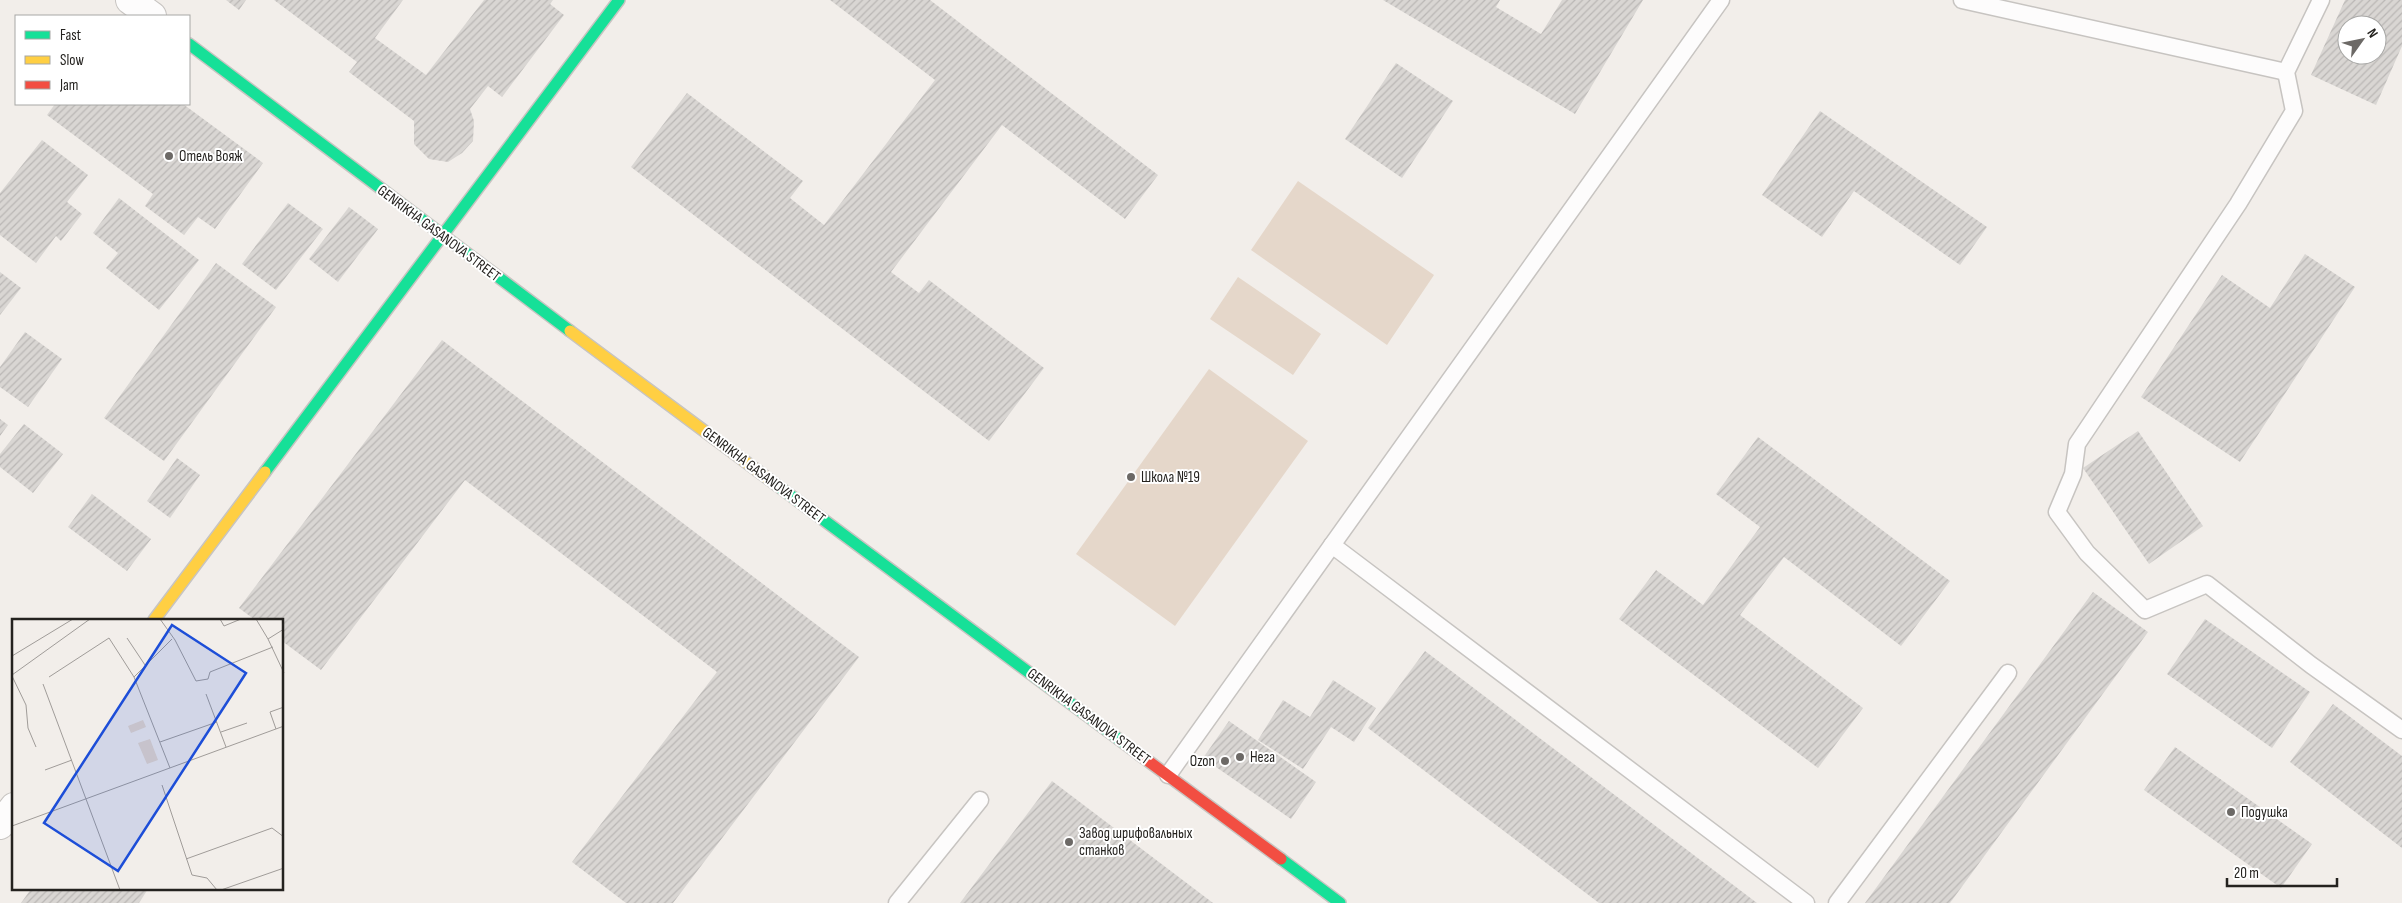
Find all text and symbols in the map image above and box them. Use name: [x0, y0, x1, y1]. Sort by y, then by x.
legend: [15, 15, 190, 105]
north arrow: [2337, 15, 2387, 65]
text: N: [2363, 25, 2382, 41]
text: Fast: [60, 26, 82, 45]
text: Slow: [60, 51, 84, 70]
text: Jam: [59, 76, 78, 95]
place label: Отель Вояж: [179, 147, 242, 166]
marker: Отель Вояж: [163, 150, 175, 162]
street label: GENRIKHA GASANOVA STREET: [373, 181, 504, 286]
street label: GENRIKHA GASANOVA STREET: [698, 423, 829, 528]
place label: Школа №19: [1141, 468, 1200, 487]
marker: Школа №19: [1125, 471, 1137, 483]
inset map: [12, 619, 284, 890]
street label: GENRIKHA GASANOVA STREET: [1023, 664, 1154, 769]
place label: Нега: [1250, 748, 1275, 767]
marker: Нега: [1234, 751, 1246, 763]
place label: Ozon: [1190, 752, 1215, 771]
marker: Ozon: [1219, 755, 1231, 767]
place label: Подушка: [2241, 803, 2288, 822]
marker: Подушка: [2225, 806, 2237, 818]
place label: Завод шрифовальных станков: [1079, 824, 1193, 860]
marker: Завод шрифовальных станков: [1063, 836, 1075, 848]
scale bar: [2227, 856, 2337, 888]
text: 20 m: [2234, 864, 2259, 883]

